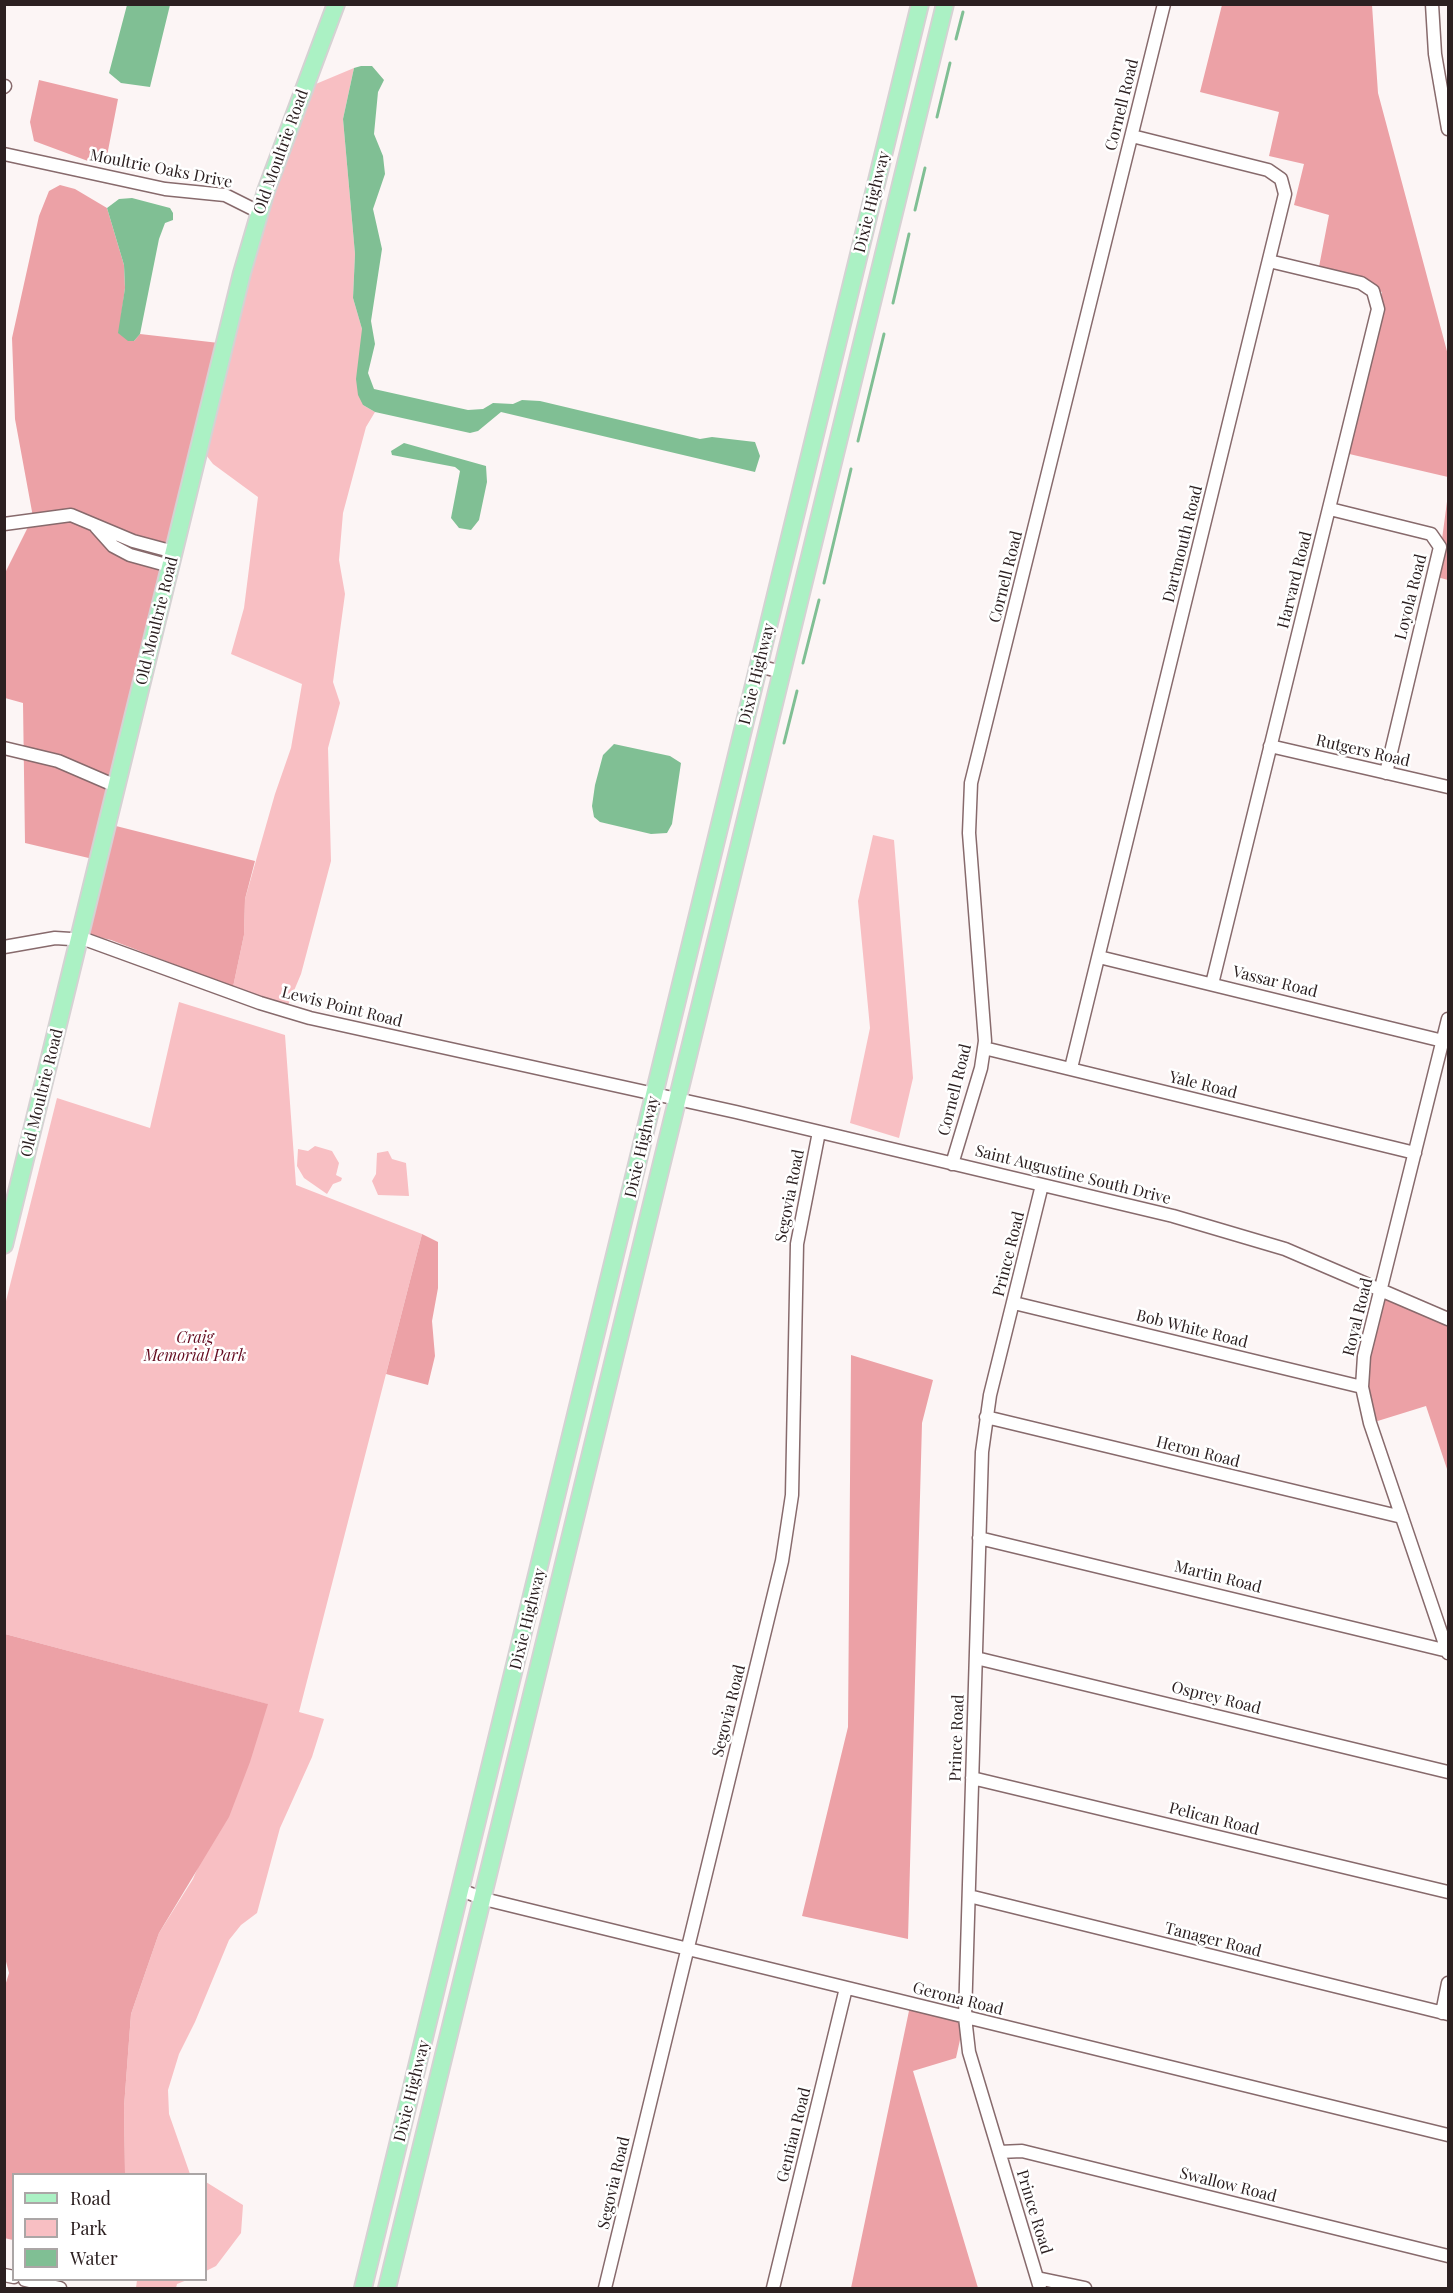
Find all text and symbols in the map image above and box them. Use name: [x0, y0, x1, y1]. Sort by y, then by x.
street label: Cornell Road: [1101, 57, 1143, 153]
street label: Old Moultrie Road: [249, 87, 313, 217]
street label: Moultrie Oaks Drive: [88, 146, 234, 192]
street label: Dixie Highway: [850, 149, 894, 255]
street label: Dartmouth Road: [1159, 483, 1207, 605]
street label: Cornell Road: [985, 529, 1027, 625]
street label: Harvard Road: [1274, 530, 1316, 630]
street label: Loyola Road: [1391, 552, 1431, 642]
street label: Old Moultrie Road: [132, 555, 182, 687]
street label: Dixie Highway: [735, 621, 779, 727]
street label: Rutgers Road: [1314, 731, 1412, 771]
street label: Vassar Road: [1231, 962, 1319, 1002]
street label: Lewis Point Road: [280, 983, 404, 1031]
street label: Old Moultrie Road: [17, 1027, 67, 1159]
street label: Cornell Road: [934, 1042, 976, 1138]
street label: Yale Road: [1167, 1067, 1239, 1103]
street label: Dixie Highway: [621, 1094, 663, 1200]
street label: Saint Augustine South Drive: [973, 1141, 1173, 1209]
street label: Segovia Road: [772, 1148, 808, 1244]
street label: Prince Road: [989, 1209, 1029, 1299]
street label: Royal Road: [1339, 1276, 1377, 1358]
street label: Bob White Road: [1134, 1306, 1250, 1352]
park label: Craig Memorial Park: [144, 1328, 246, 1366]
street label: Heron Road: [1154, 1432, 1242, 1472]
street label: Martin Road: [1172, 1557, 1264, 1597]
street label: Dixie Highway: [506, 1566, 550, 1672]
street label: Segovia Road: [708, 1663, 750, 1759]
street label: Osprey Road: [1169, 1678, 1263, 1718]
street label: Prince Road: [946, 1694, 968, 1782]
street label: Pelican Road: [1167, 1799, 1261, 1839]
street label: Tanager Road: [1163, 1919, 1263, 1961]
street label: Gerona Road: [911, 1978, 1005, 2020]
street label: Dixie Highway: [390, 2038, 434, 2144]
street label: Gentian Road: [773, 2086, 815, 2184]
street label: Segovia Road: [594, 2135, 634, 2231]
street label: Swallow Road: [1178, 2164, 1278, 2206]
street label: Prince Road: [1012, 2168, 1056, 2256]
legend: [12, 2173, 207, 2281]
text: Road: [70, 2186, 111, 2210]
text: Park: [70, 2216, 107, 2240]
text: Water: [70, 2246, 118, 2270]

